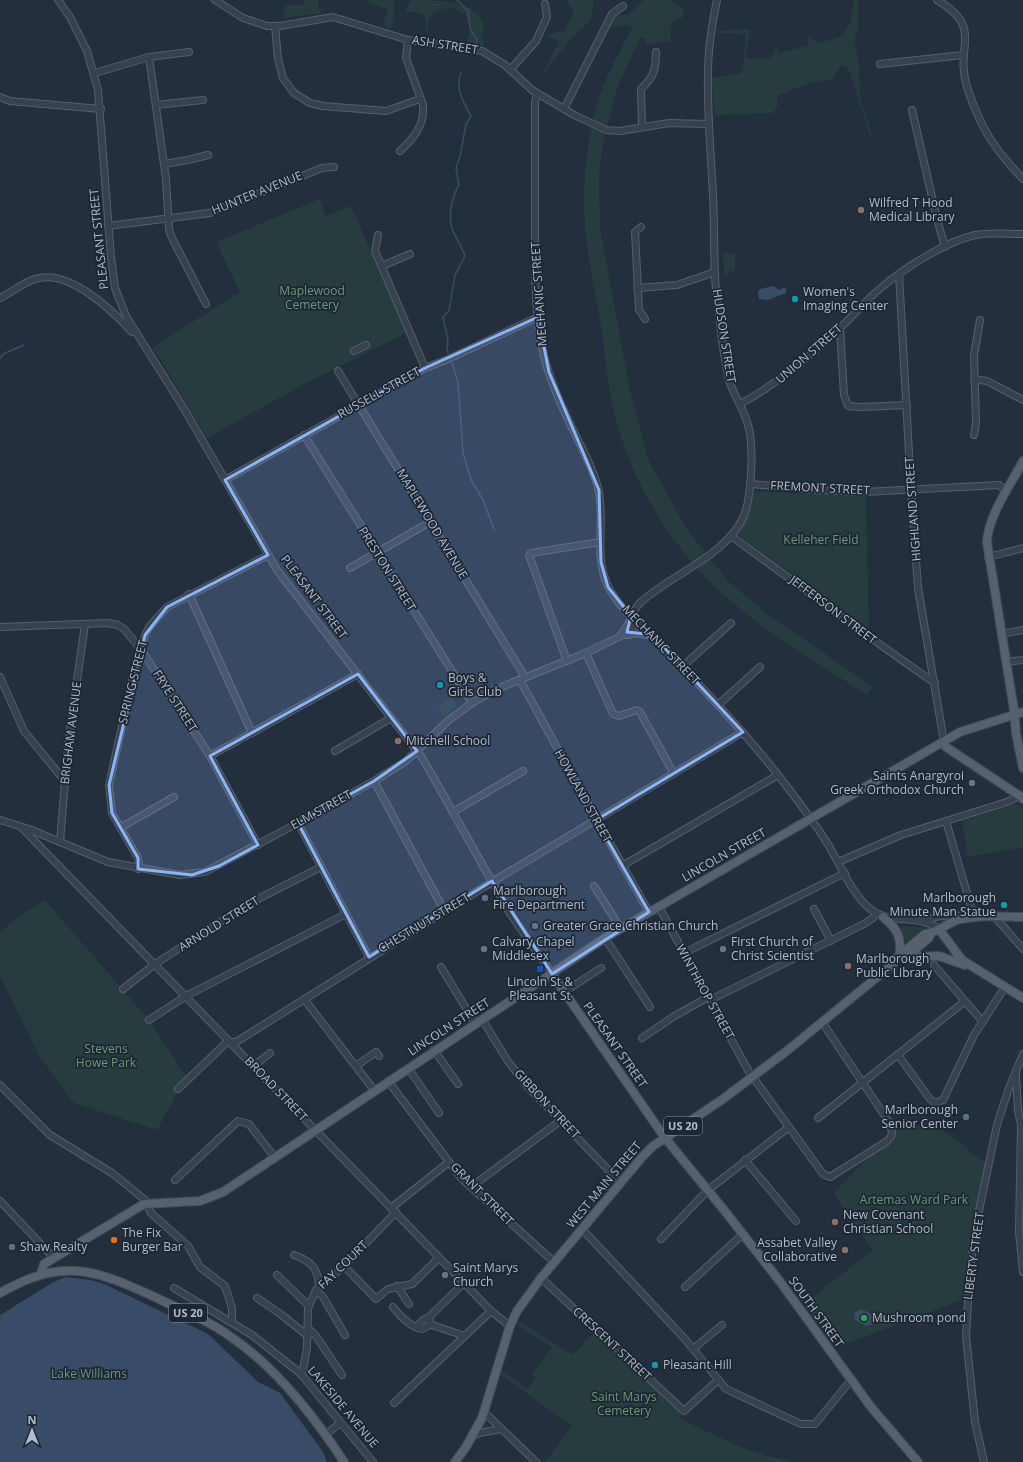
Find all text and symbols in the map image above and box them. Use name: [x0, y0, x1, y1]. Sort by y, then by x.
street label: ASH STREET: [411, 31, 480, 58]
street label: HUNTER AVENUE: [209, 167, 305, 218]
street label: PLEASANT STREET: [85, 187, 112, 290]
place label: Wilfred T Hood Medical Library: [869, 194, 956, 225]
marker: Wilfred T Hood Medical Library: [856, 205, 866, 215]
street label: MECHANIC STREET: [526, 241, 551, 347]
park label: Maplewood Cemetery: [279, 282, 345, 313]
place label: Women's Imaging Center: [803, 283, 888, 314]
street label: HUDSON STREET: [709, 288, 740, 385]
marker: Women's Imaging Center: [790, 294, 800, 304]
street label: UNION STREET: [772, 320, 846, 387]
street label: RUSSELL STREET: [334, 363, 424, 422]
street label: HIGHLAND STREET: [900, 456, 925, 562]
street label: MAPLEWOOD AVENUE: [393, 465, 472, 582]
street label: FREMONT STREET: [770, 476, 871, 499]
street label: PRESTON STREET: [355, 523, 420, 614]
park label: Kelleher Field: [783, 531, 859, 548]
street label: PLEASANT STREET: [277, 551, 352, 643]
street label: JEFFERSON STREET: [785, 571, 881, 648]
street label: MECHANIC STREET: [619, 601, 704, 689]
street label: SPRING STREET: [114, 638, 151, 726]
street label: FRYE STREET: [149, 666, 202, 735]
place label: Boys & Girls Club: [448, 669, 502, 700]
marker: Boys & Girls Club: [435, 680, 445, 690]
street label: BRIGHAM AVENUE: [56, 681, 85, 785]
place label: Mitchell School: [406, 732, 490, 749]
marker: Mitchell School: [393, 736, 403, 746]
street label: HOWLAND STREET: [551, 746, 616, 846]
place label: Saints Anargyroi Greek Orthodox Church: [830, 767, 964, 798]
marker: Saints Anargyroi Greek Orthodox Church: [967, 778, 977, 788]
street label: ELM STREET: [287, 786, 355, 833]
street label: LINCOLN STREET: [679, 823, 769, 886]
place label: Marlborough Fire Department: [493, 882, 585, 913]
street label: CHESTNUT STREET: [375, 888, 473, 957]
place label: Marlborough Minute Man Statue: [889, 889, 996, 920]
street label: ARNOLD STREET: [175, 892, 263, 955]
marker: Marlborough Fire Department: [480, 893, 490, 903]
marker: Marlborough Minute Man Statue: [999, 900, 1009, 910]
place label: Greater Grace Christian Church: [543, 917, 718, 934]
marker: Greater Grace Christian Church: [530, 921, 540, 931]
place label: Calvary Chapel Middlesex: [492, 933, 575, 964]
place label: First Church of Christ Scientist: [731, 933, 814, 964]
street label: WINTHROP STREET: [672, 941, 739, 1043]
marker: Calvary Chapel Middlesex: [479, 944, 489, 954]
marker: First Church of Christ Scientist: [718, 944, 728, 954]
place label: Marlborough Public Library: [856, 950, 933, 981]
marker: Marlborough Public Library: [843, 961, 853, 971]
marker: Lincoln St & Pleasant St: [535, 964, 545, 974]
place label: Lincoln St & Pleasant St: [507, 973, 573, 1004]
street label: LINCOLN STREET: [404, 994, 493, 1059]
street label: PLEASANT STREET: [579, 998, 652, 1091]
park label: Stevens Howe Park: [76, 1040, 137, 1071]
street label: BROAD STREET: [241, 1052, 312, 1125]
street label: GIBBON STREET: [511, 1065, 584, 1143]
place label: Marlborough Senior Center: [881, 1101, 958, 1132]
marker: Marlborough Senior Center: [961, 1112, 971, 1122]
road number: US 20: [664, 1117, 702, 1135]
street label: WEST MAIN STREET: [562, 1137, 645, 1232]
street label: GRANT STREET: [447, 1158, 518, 1229]
park label: Artemas Ward Park: [860, 1191, 969, 1208]
place label: New Covenant Christian School: [843, 1206, 933, 1237]
street label: LIBERTY STREET: [959, 1211, 988, 1301]
marker: New Covenant Christian School: [830, 1217, 840, 1227]
place label: The Fix Burger Bar: [122, 1224, 183, 1255]
place label: Assabet Valley Collaborative: [757, 1234, 838, 1265]
marker: The Fix Burger Bar: [109, 1235, 119, 1245]
street label: FAY COURT: [314, 1236, 372, 1293]
place label: Shaw Realty: [20, 1238, 88, 1255]
marker: Shaw Realty: [7, 1242, 17, 1252]
marker: Assabet Valley Collaborative: [840, 1245, 850, 1255]
place label: Saint Marys Church: [453, 1259, 518, 1290]
marker: Saint Marys Church: [440, 1270, 450, 1280]
street label: SOUTH STREET: [785, 1273, 848, 1351]
street label: CRESCENT STREET: [569, 1303, 656, 1385]
road number: US 20: [169, 1304, 207, 1322]
place label: Mushroom pond: [872, 1309, 966, 1326]
marker: Mushroom pond: [859, 1313, 869, 1323]
place label: Pleasant Hill: [663, 1356, 732, 1373]
marker: Pleasant Hill: [650, 1360, 660, 1370]
street label: LAKESIDE AVENUE: [304, 1362, 383, 1451]
park label: Lake Williams: [51, 1365, 127, 1382]
park label: Saint Marys Cemetery: [591, 1388, 657, 1419]
north arrow: [12, 1410, 52, 1450]
text: N: [28, 1412, 36, 1427]

